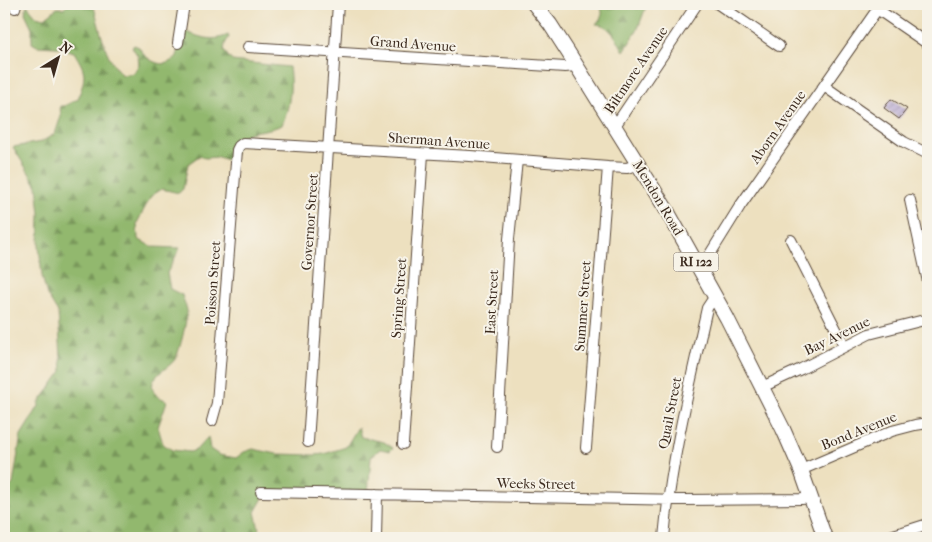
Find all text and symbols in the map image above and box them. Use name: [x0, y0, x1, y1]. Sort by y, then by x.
street label: Biltmore Avenue: [601, 23, 671, 117]
north arrow: [32, 32, 82, 82]
street label: Grand Avenue: [369, 33, 457, 55]
text: N: [56, 38, 75, 58]
street label: Aborn Avenue: [746, 87, 810, 168]
street label: Sherman Avenue: [387, 129, 491, 153]
street label: Mendon Road: [629, 157, 687, 239]
street label: Governor Street: [298, 173, 322, 271]
street label: Poisson Street: [202, 240, 224, 326]
road number: RI 122: [674, 252, 718, 272]
street label: Spring Street: [388, 257, 410, 339]
street label: Summer Street: [571, 260, 595, 352]
street label: East Street: [482, 269, 502, 335]
street label: Bay Avenue: [801, 313, 873, 359]
street label: Quail Street: [655, 375, 685, 451]
street label: Bond Avenue: [819, 408, 899, 454]
street label: Weeks Street: [495, 475, 576, 493]

